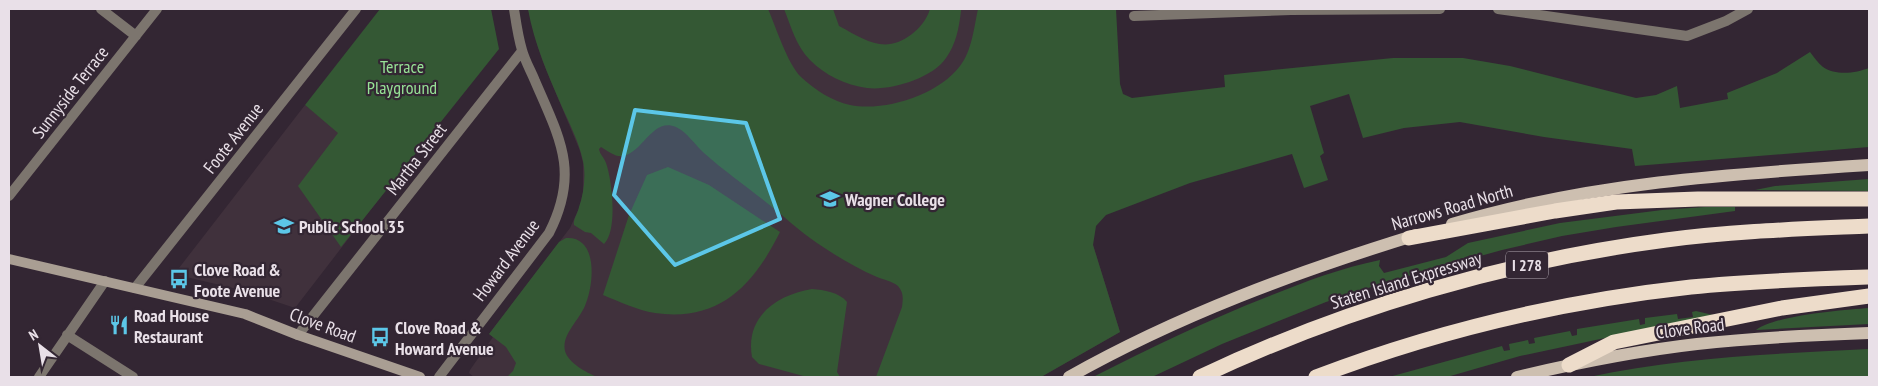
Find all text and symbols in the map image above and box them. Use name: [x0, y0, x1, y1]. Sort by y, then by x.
street label: Sunnyside Terrace: [27, 41, 113, 143]
park label: Terrace Playground: [367, 55, 437, 99]
street label: Foote Avenue: [198, 98, 268, 178]
street label: Martha Street: [381, 118, 451, 200]
street label: Narrows Road North: [1389, 179, 1515, 235]
school or university icon: Wagner College: [819, 188, 841, 210]
place label: Wagner College: [844, 188, 945, 211]
street label: Howard Avenue: [468, 214, 544, 306]
school or university icon: Public School 35: [273, 215, 295, 237]
place label: Public School 35: [299, 215, 405, 238]
street label: Staten Island Expressway: [1328, 246, 1485, 314]
road number: I 278: [1506, 252, 1548, 278]
place label: Clove Road & Foote Avenue: [194, 258, 281, 302]
bus stop icon: Clove Road & Foote Avenue: [168, 268, 190, 290]
street label: Clove Road: [287, 302, 359, 348]
place label: Road House Restaurant: [134, 304, 209, 348]
street label: Clove Road: [1654, 312, 1726, 344]
restaurant icon: Road House Restaurant: [108, 314, 130, 336]
place label: Clove Road & Howard Avenue: [395, 316, 494, 360]
north arrow: [15, 321, 65, 371]
text: N: [25, 325, 41, 345]
bus stop icon: Clove Road & Howard Avenue: [369, 326, 391, 348]

